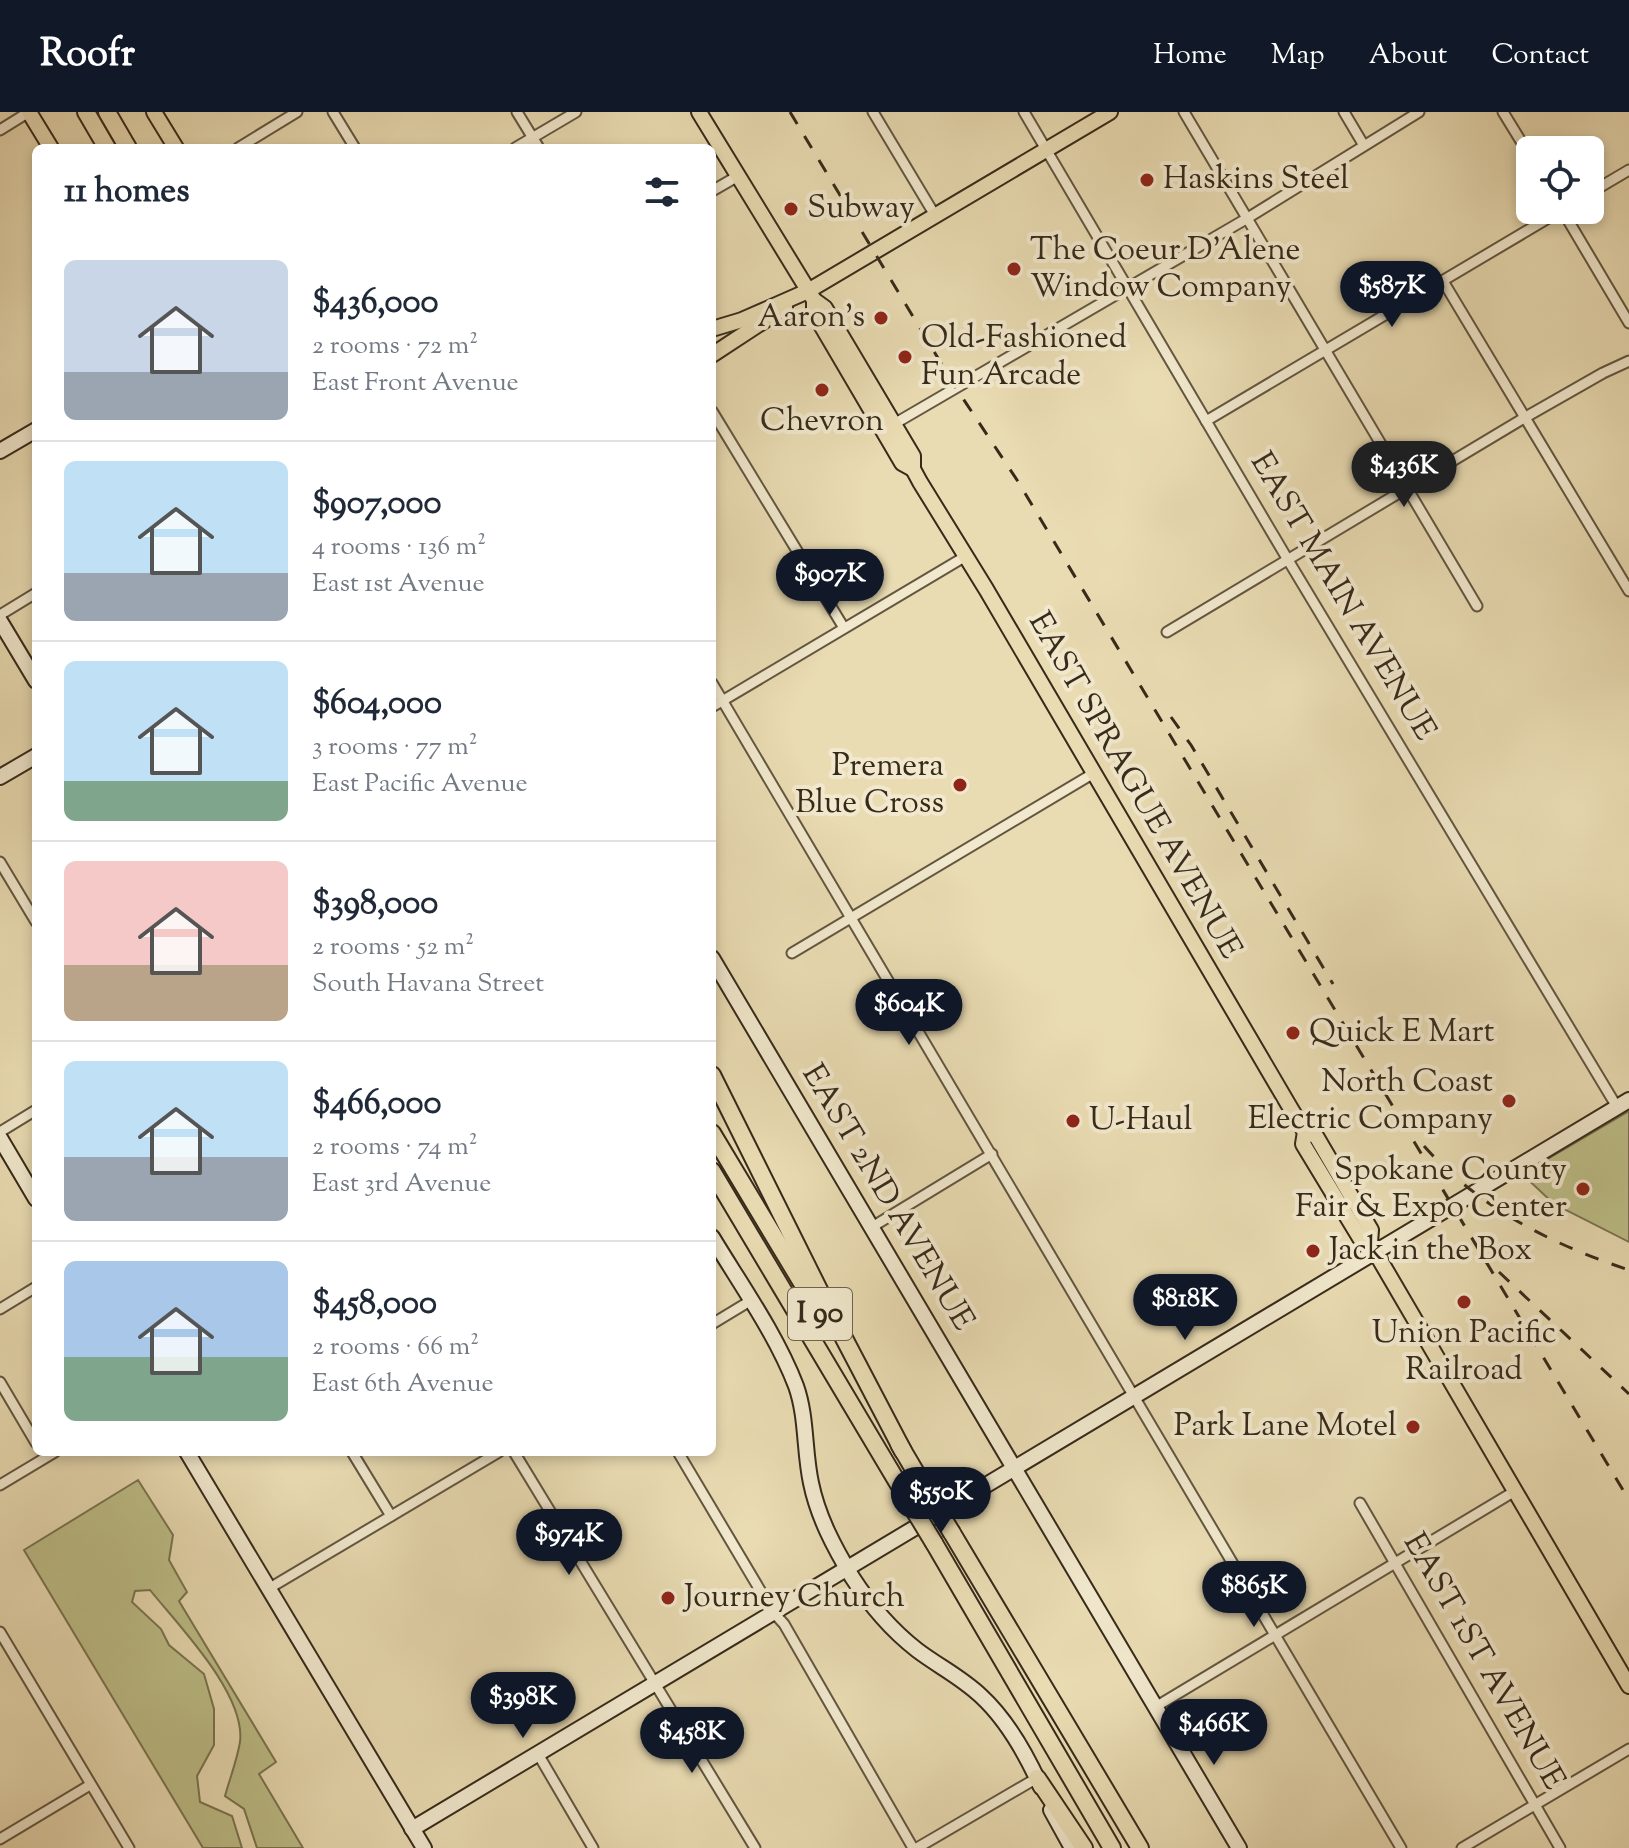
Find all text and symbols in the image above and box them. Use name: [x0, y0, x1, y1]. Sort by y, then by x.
text: Roofr: [40, 29, 135, 83]
text: Home: [1153, 36, 1227, 76]
text: Map: [1271, 36, 1325, 76]
text: About: [1369, 36, 1447, 76]
text: Contact: [1491, 36, 1589, 76]
map controls: [1516, 136, 1604, 224]
button: locate: [1516, 136, 1604, 224]
place label: Haskins Steel: [1163, 157, 1349, 203]
text: 11 homes: [64, 168, 190, 217]
icon: filters: [640, 170, 684, 214]
marker: Haskins Steel: [1138, 171, 1156, 189]
place label: Subway: [807, 186, 915, 232]
marker: Subway: [782, 200, 800, 218]
place label: The Coeur D'Alene Window Company: [1030, 228, 1300, 311]
marker: The Coeur D'Alene Window Company: [1005, 260, 1023, 278]
pin: $587K: [1336, 261, 1448, 329]
text: $587K: [1358, 268, 1426, 305]
text: $436,000: [312, 279, 438, 328]
icon: home: [128, 292, 224, 388]
place label: Aaron's: [757, 295, 865, 341]
marker: Aaron's: [872, 309, 890, 327]
place label: Old-Fashioned Fun Arcade: [921, 316, 1127, 399]
text: 2 rooms · 72 m²: [312, 328, 478, 365]
marker: Old-Fashioned Fun Arcade: [896, 348, 914, 366]
text: East Front Avenue: [312, 365, 519, 402]
marker: Chevron: [813, 381, 831, 399]
place label: Chevron: [760, 399, 884, 445]
pin: $436K: [1348, 441, 1460, 509]
street label: EAST MAIN AVENUE: [1238, 444, 1446, 750]
text: $436K: [1370, 448, 1438, 485]
text: $907,000: [312, 480, 442, 529]
icon: home: [128, 493, 224, 589]
text: 4 rooms · 136 m²: [312, 529, 486, 566]
pin: $907K: [774, 549, 886, 617]
text: $907K: [794, 556, 866, 593]
text: East 1st Avenue: [312, 566, 485, 603]
street label: EAST SPRAGUE AVENUE: [1016, 604, 1252, 968]
text: $604,000: [312, 680, 442, 729]
icon: home: [128, 693, 224, 789]
text: 3 rooms · 77 m²: [312, 729, 477, 766]
place label: Premera Blue Cross: [795, 744, 944, 827]
text: East Pacific Avenue: [312, 766, 528, 803]
marker: Premera Blue Cross: [951, 776, 969, 794]
text: $398,000: [312, 880, 438, 929]
icon: home: [128, 893, 224, 989]
text: 2 rooms · 52 m²: [312, 929, 474, 966]
text: South Havana Street: [312, 966, 544, 1003]
pin: $604K: [853, 979, 965, 1047]
text: $604K: [873, 986, 945, 1023]
place label: Quick E Mart: [1309, 1010, 1495, 1056]
marker: Quick E Mart: [1284, 1024, 1302, 1042]
street label: EAST 2ND AVENUE: [789, 1056, 985, 1340]
place label: North Coast Electric Company: [1248, 1060, 1493, 1143]
text: $466,000: [312, 1080, 442, 1129]
marker: North Coast Electric Company: [1500, 1092, 1518, 1110]
icon: home: [128, 1093, 224, 1189]
place label: U-Haul: [1089, 1098, 1193, 1144]
marker: U-Haul: [1064, 1112, 1082, 1130]
text: 2 rooms · 74 m²: [312, 1129, 477, 1166]
place label: Spokane County Fair & Expo Center: [1295, 1148, 1567, 1231]
text: East 3rd Avenue: [312, 1166, 491, 1203]
marker: Spokane County Fair & Expo Center: [1574, 1180, 1592, 1198]
place label: Jack in the Box: [1327, 1228, 1532, 1274]
marker: Jack in the Box: [1304, 1242, 1322, 1260]
pin: $818K: [1129, 1274, 1241, 1342]
text: $458,000: [312, 1280, 437, 1329]
text: $818K: [1151, 1281, 1219, 1318]
road number: I 90: [788, 1288, 852, 1340]
icon: home: [128, 1293, 224, 1389]
marker: Union Pacific Railroad: [1455, 1293, 1473, 1311]
place label: Union Pacific Railroad: [1372, 1311, 1556, 1394]
text: 2 rooms · 66 m²: [312, 1329, 479, 1366]
text: East 6th Avenue: [312, 1366, 494, 1403]
place label: Park Lane Motel: [1174, 1404, 1397, 1450]
marker: Park Lane Motel: [1404, 1418, 1422, 1436]
pin: $550K: [885, 1467, 997, 1535]
text: $550K: [909, 1474, 973, 1511]
pin: $974K: [513, 1509, 625, 1577]
text: $974K: [534, 1516, 604, 1553]
street label: EAST 1ST AVENUE: [1391, 1525, 1575, 1799]
pin: $865K: [1198, 1561, 1310, 1629]
text: $865K: [1220, 1568, 1288, 1605]
place label: Journey Church: [682, 1575, 905, 1621]
marker: Journey Church: [659, 1589, 677, 1607]
pin: $398K: [467, 1672, 579, 1740]
text: $398K: [489, 1679, 557, 1716]
pin: $466K: [1158, 1699, 1270, 1767]
text: $466K: [1178, 1706, 1250, 1743]
pin: $458K: [636, 1707, 748, 1775]
text: $458K: [658, 1714, 726, 1751]

